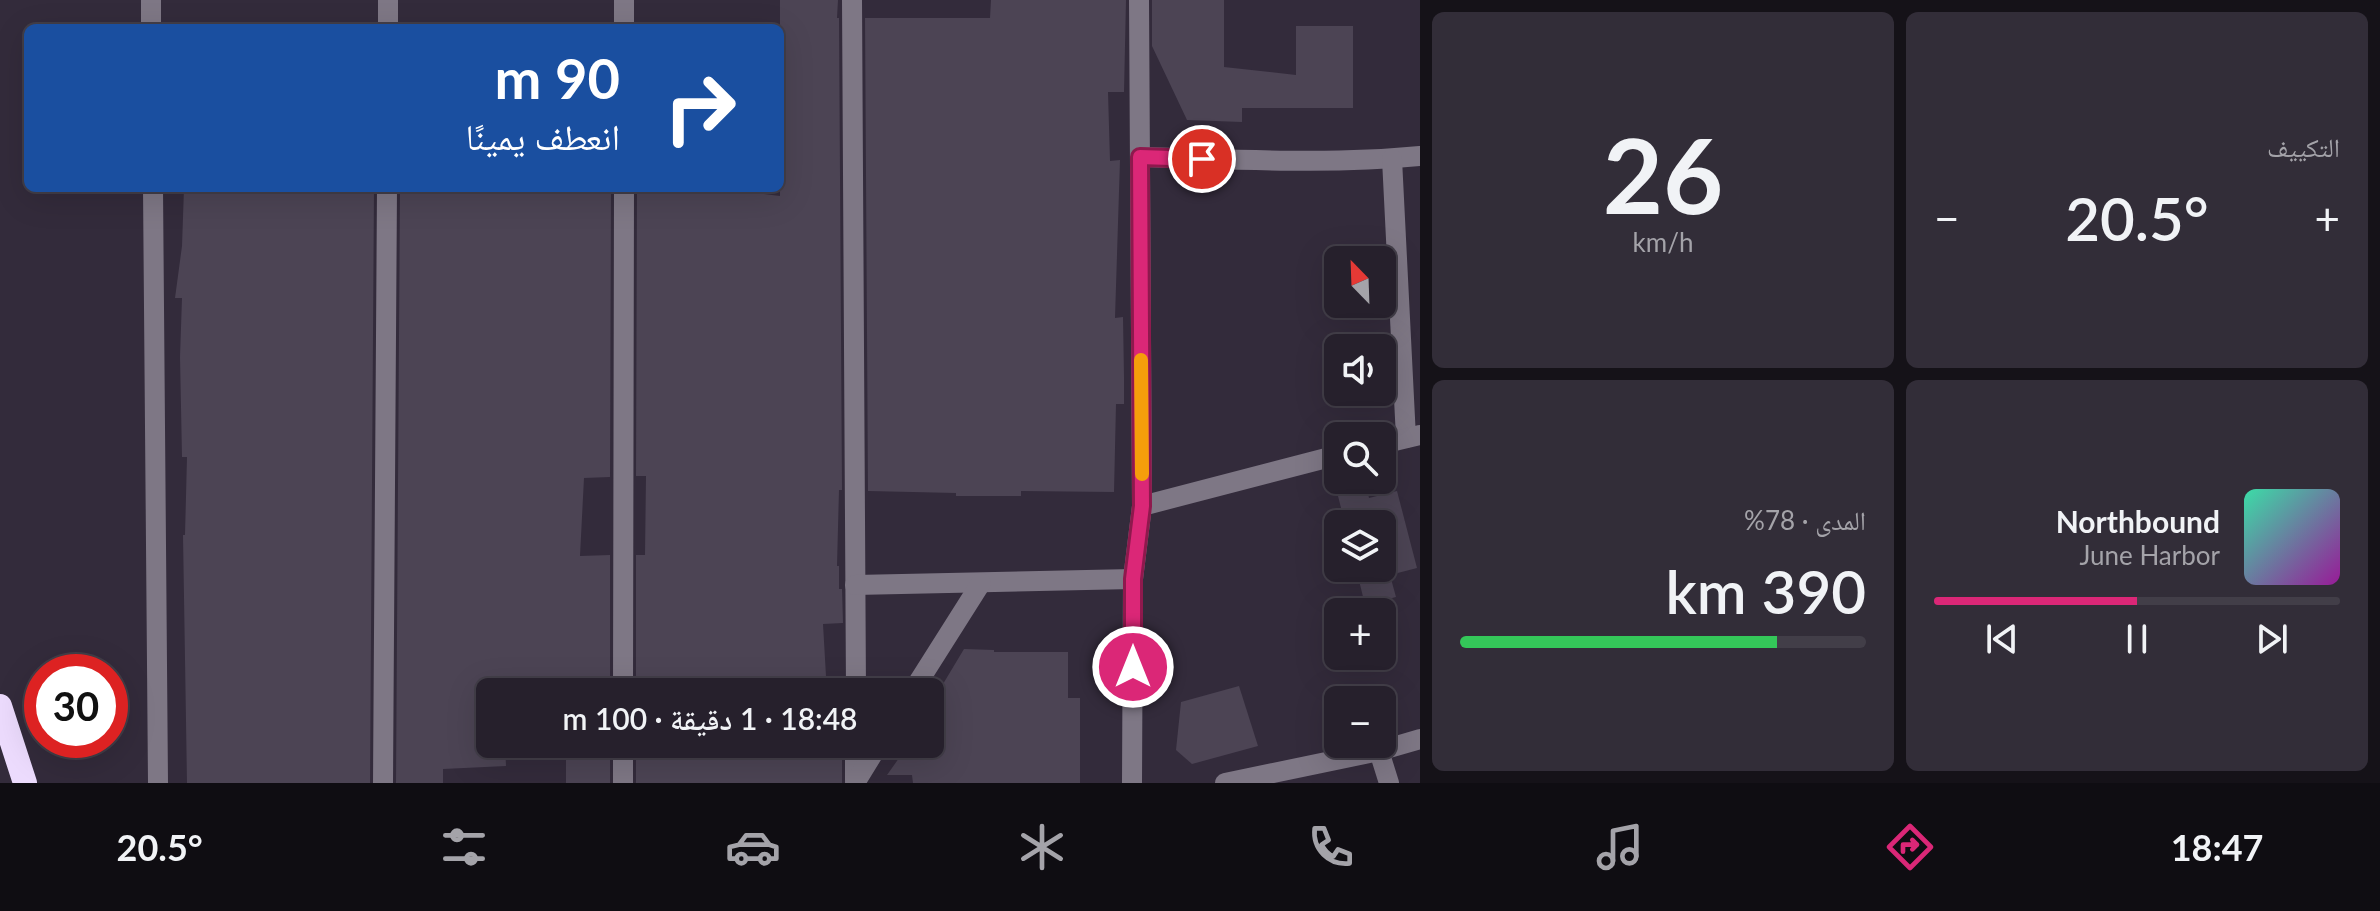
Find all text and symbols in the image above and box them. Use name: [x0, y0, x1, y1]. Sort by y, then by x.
text: 90 m: [495, 44, 620, 111]
icon: right: [648, 56, 752, 160]
text: 26: [1603, 111, 1723, 236]
text: انعطف يمينًا: [466, 114, 620, 158]
pin: [1168, 125, 1236, 193]
text: التكييف: [2267, 131, 2340, 163]
icon: arrive: [1180, 137, 1224, 181]
text: 20.5°: [2065, 182, 2209, 254]
text: −: [1934, 192, 1960, 244]
text: +: [2314, 192, 2340, 244]
text: km/h: [1633, 226, 1693, 258]
north arrow: [1324, 246, 1396, 318]
map controls: [1324, 246, 1396, 758]
button: sound: [1324, 334, 1396, 406]
button: search: [1324, 422, 1396, 494]
text: Northbound: [2056, 503, 2220, 539]
text: المدى · 78%: [1744, 504, 1866, 536]
button: layers: [1324, 510, 1396, 582]
text: June Harbor: [2079, 539, 2220, 571]
text: 390 km: [1665, 555, 1866, 627]
button: +: [1324, 598, 1396, 670]
icon: previous: [1980, 617, 2024, 661]
icon: pause: [2115, 617, 2159, 661]
icon: next: [2250, 617, 2294, 661]
position arrow: [1091, 625, 1175, 709]
speed limit sign: 30: [24, 654, 128, 758]
button: −: [1324, 686, 1396, 758]
text: 18:48 · 1 دقيقة · 100 m: [563, 700, 858, 736]
icon: filters: [436, 819, 492, 875]
icon: car: [725, 819, 781, 875]
icon: climate: [1014, 819, 1070, 875]
icon: phone: [1303, 819, 1359, 875]
icon: music: [1592, 819, 1648, 875]
icon: directions: [1882, 819, 1938, 875]
text: 20.5°: [117, 825, 203, 869]
text: 18:47: [2171, 825, 2263, 869]

